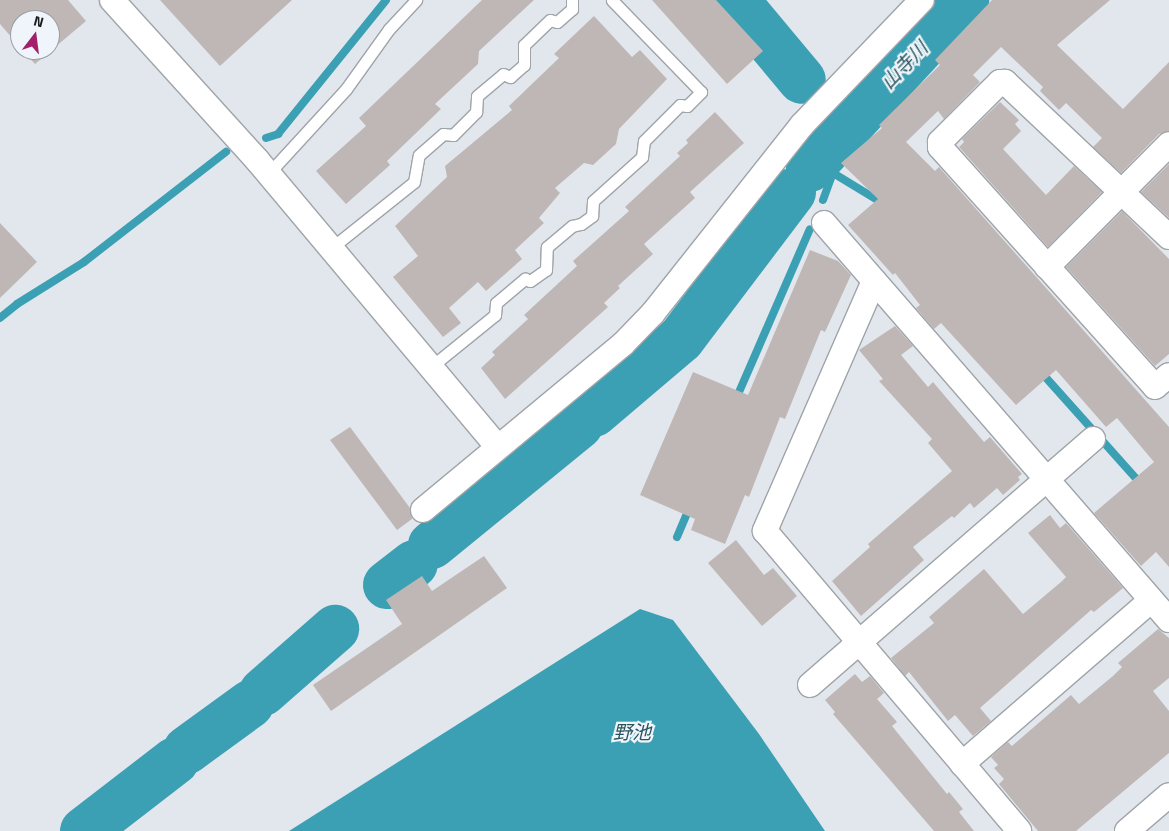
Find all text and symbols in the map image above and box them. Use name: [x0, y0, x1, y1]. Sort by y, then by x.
north arrow: [10, 10, 60, 60]
text: N: [31, 10, 46, 32]
water label: 山寺川: [876, 37, 932, 93]
water label: 野池: [613, 721, 651, 743]

